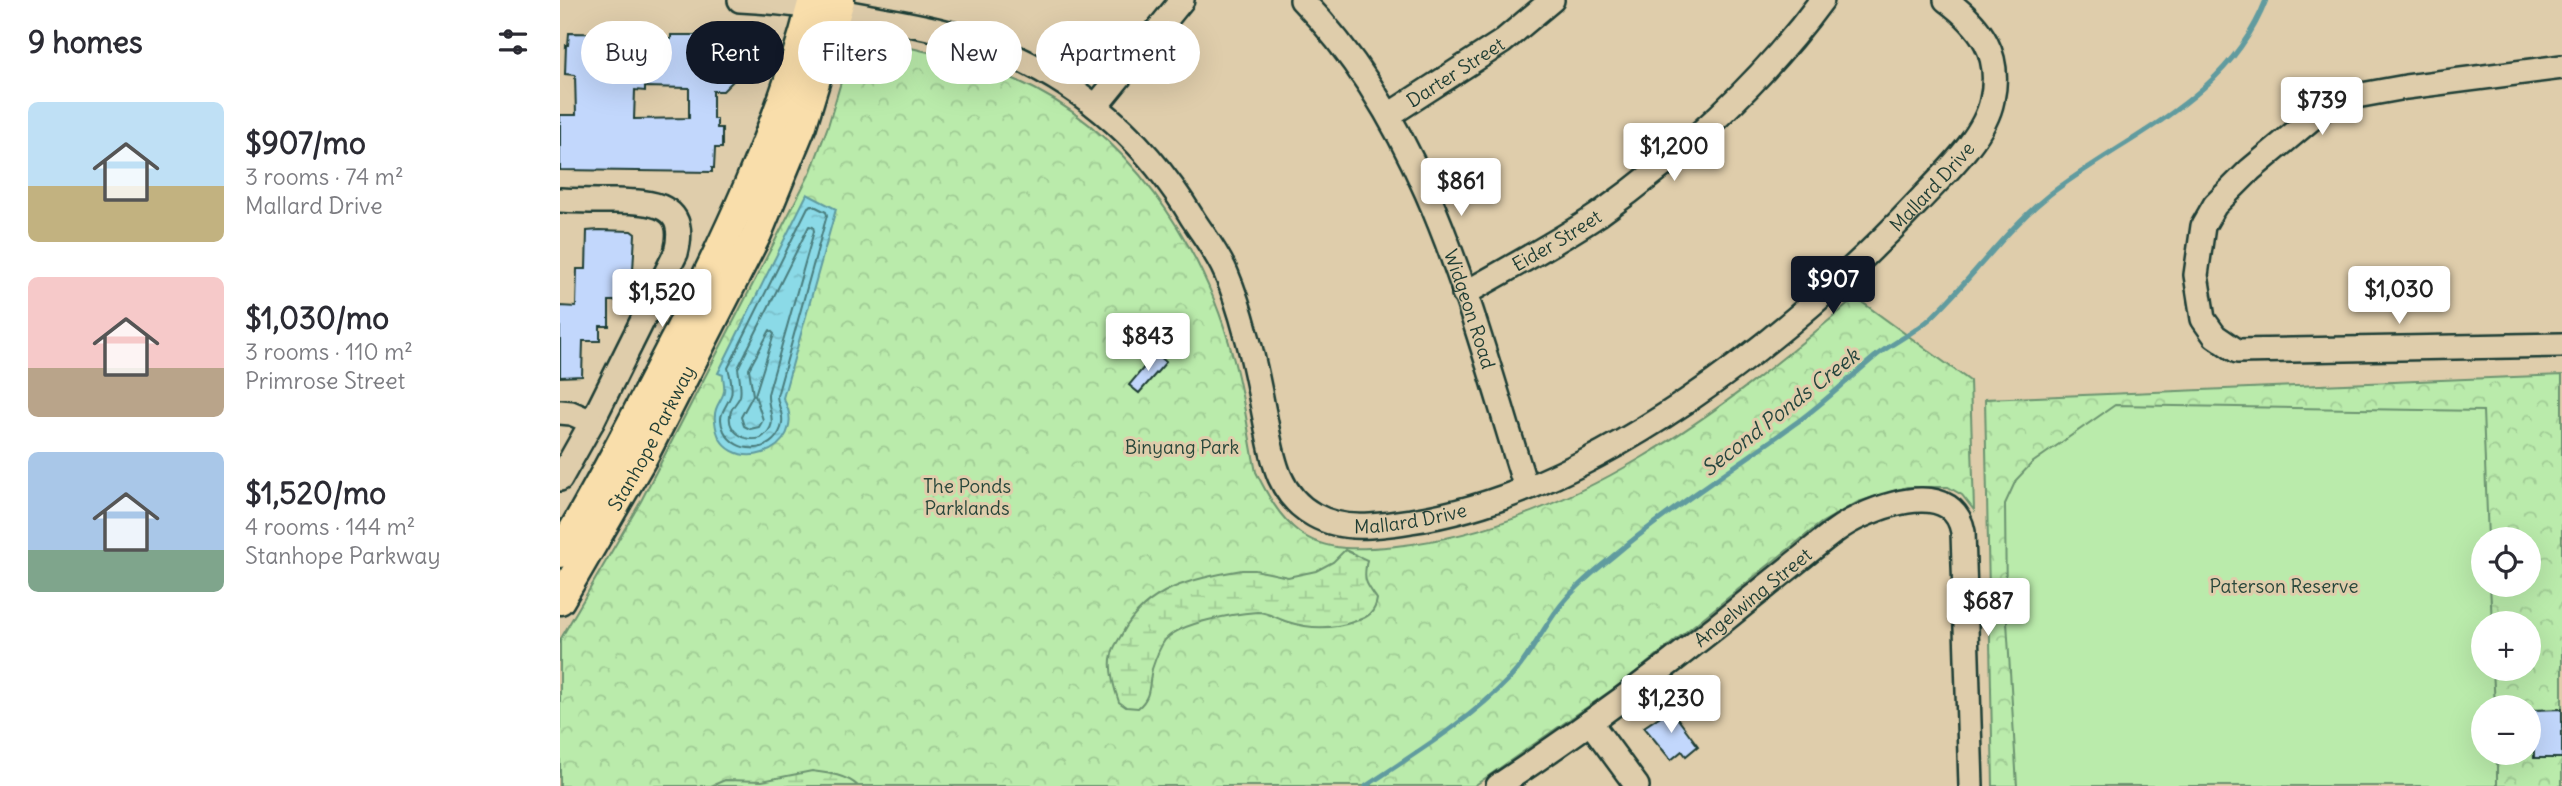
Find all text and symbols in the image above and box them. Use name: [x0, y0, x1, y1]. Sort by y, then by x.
chip: Buy: [581, 21, 672, 84]
chip: Rent: [686, 21, 784, 84]
chip: Filters: [798, 21, 912, 84]
chip: New: [926, 21, 1022, 84]
chip: Apartment: [1036, 21, 1200, 84]
text: 9 homes: [28, 23, 143, 61]
icon: filters: [494, 23, 532, 61]
street label: Darter Street: [1402, 32, 1509, 112]
pin: $739: [2281, 78, 2363, 137]
text: $739: [2297, 85, 2347, 114]
text: $907/mo: [245, 124, 366, 162]
pin: $1,200: [1617, 124, 1731, 183]
icon: home: [84, 130, 168, 214]
text: $1,200: [1639, 131, 1709, 160]
street label: Mallard Drive: [1884, 137, 1979, 236]
pin: $861: [1420, 158, 1502, 218]
text: 3 rooms · 74 m²: [245, 162, 404, 191]
text: $861: [1437, 166, 1485, 195]
text: Mallard Drive: [245, 191, 383, 220]
street label: Eider Street: [1508, 204, 1606, 276]
street label: Widgeon Road: [1439, 246, 1501, 372]
pin: $907: [1792, 256, 1874, 316]
text: $907: [1807, 264, 1859, 293]
pin: $1,030: [2342, 266, 2456, 326]
pin: $1,520: [605, 270, 719, 329]
text: $1,030: [2364, 274, 2434, 303]
text: $1,520: [628, 277, 696, 306]
text: $1,030/mo: [245, 299, 389, 337]
icon: home: [84, 305, 168, 389]
pin: $843: [1107, 314, 1189, 373]
text: $843: [1122, 321, 1174, 350]
text: 3 rooms · 110 m²: [245, 337, 413, 366]
water label: Second Ponds Creek: [1696, 341, 1865, 482]
street label: Stanhope Parkway: [602, 361, 700, 515]
text: Primrose Street: [245, 366, 405, 395]
park label: Binyang Park: [1125, 435, 1240, 459]
text: $1,520/mo: [245, 474, 386, 512]
park label: The Ponds Parklands: [923, 474, 1011, 520]
icon: home: [84, 480, 168, 564]
street label: Mallard Drive: [1354, 498, 1469, 538]
text: 4 rooms · 144 m²: [245, 512, 415, 541]
map controls: [2471, 527, 2541, 765]
button: locate: [2471, 527, 2541, 597]
text: Stanhope Parkway: [245, 541, 440, 570]
street label: Angelwing Street: [1689, 543, 1816, 652]
park label: Paterson Reserve: [2210, 574, 2358, 598]
pin: $687: [1947, 578, 2029, 638]
text: $687: [1963, 586, 2013, 615]
button: +: [2471, 611, 2541, 681]
pin: $1,230: [1614, 676, 1728, 735]
text: $1,230: [1637, 683, 1705, 712]
button: −: [2471, 695, 2541, 765]

